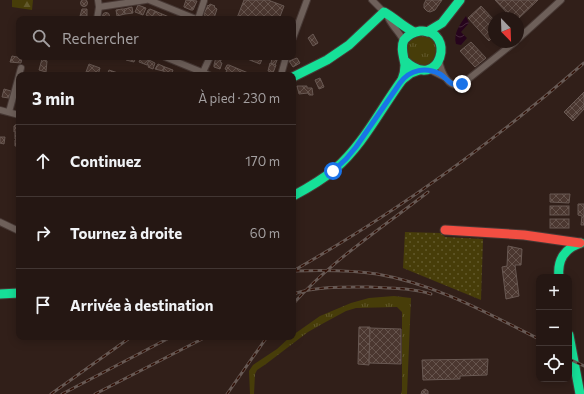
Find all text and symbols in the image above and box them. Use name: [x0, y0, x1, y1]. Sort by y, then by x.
north arrow: [488, 12, 524, 48]
search box: [16, 16, 296, 60]
icon: search: [30, 27, 52, 49]
text: Rechercher: [62, 29, 139, 47]
route end: [453, 75, 471, 93]
text: 3 min: [32, 88, 75, 109]
text: À pied · 230 m: [198, 90, 280, 106]
icon: ahead: [32, 150, 54, 172]
text: Continuez: [70, 152, 141, 170]
text: 170 m: [245, 153, 280, 169]
route start: [324, 162, 342, 180]
icon: right: [32, 222, 54, 244]
text: Tournez à droite: [70, 224, 182, 242]
text: 60 m: [250, 225, 280, 241]
map controls: [536, 274, 572, 382]
button: +: [536, 274, 572, 310]
icon: arrive: [32, 294, 54, 316]
text: Arrivée à destination: [70, 296, 213, 314]
button: −: [536, 310, 572, 346]
button: locate: [536, 346, 572, 382]

